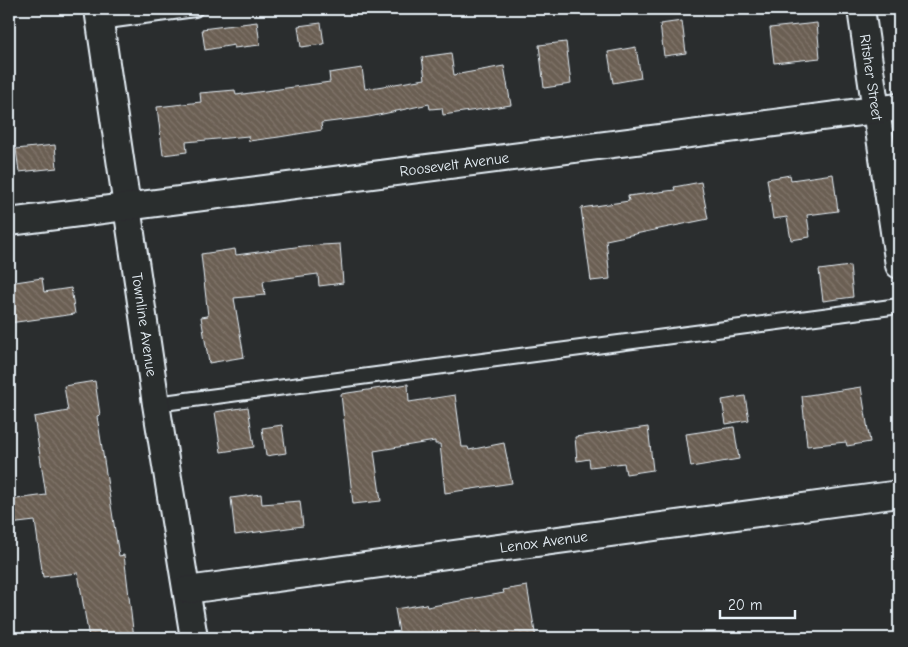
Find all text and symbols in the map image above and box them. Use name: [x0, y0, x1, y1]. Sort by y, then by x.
street label: Ritsher Street: [856, 33, 887, 122]
street label: Roosevelt Avenue: [399, 148, 511, 180]
street label: Townline Avenue: [128, 271, 161, 378]
street label: Lenox Avenue: [499, 527, 589, 557]
scale bar: [720, 587, 796, 619]
text: 20 m: [728, 596, 762, 614]

